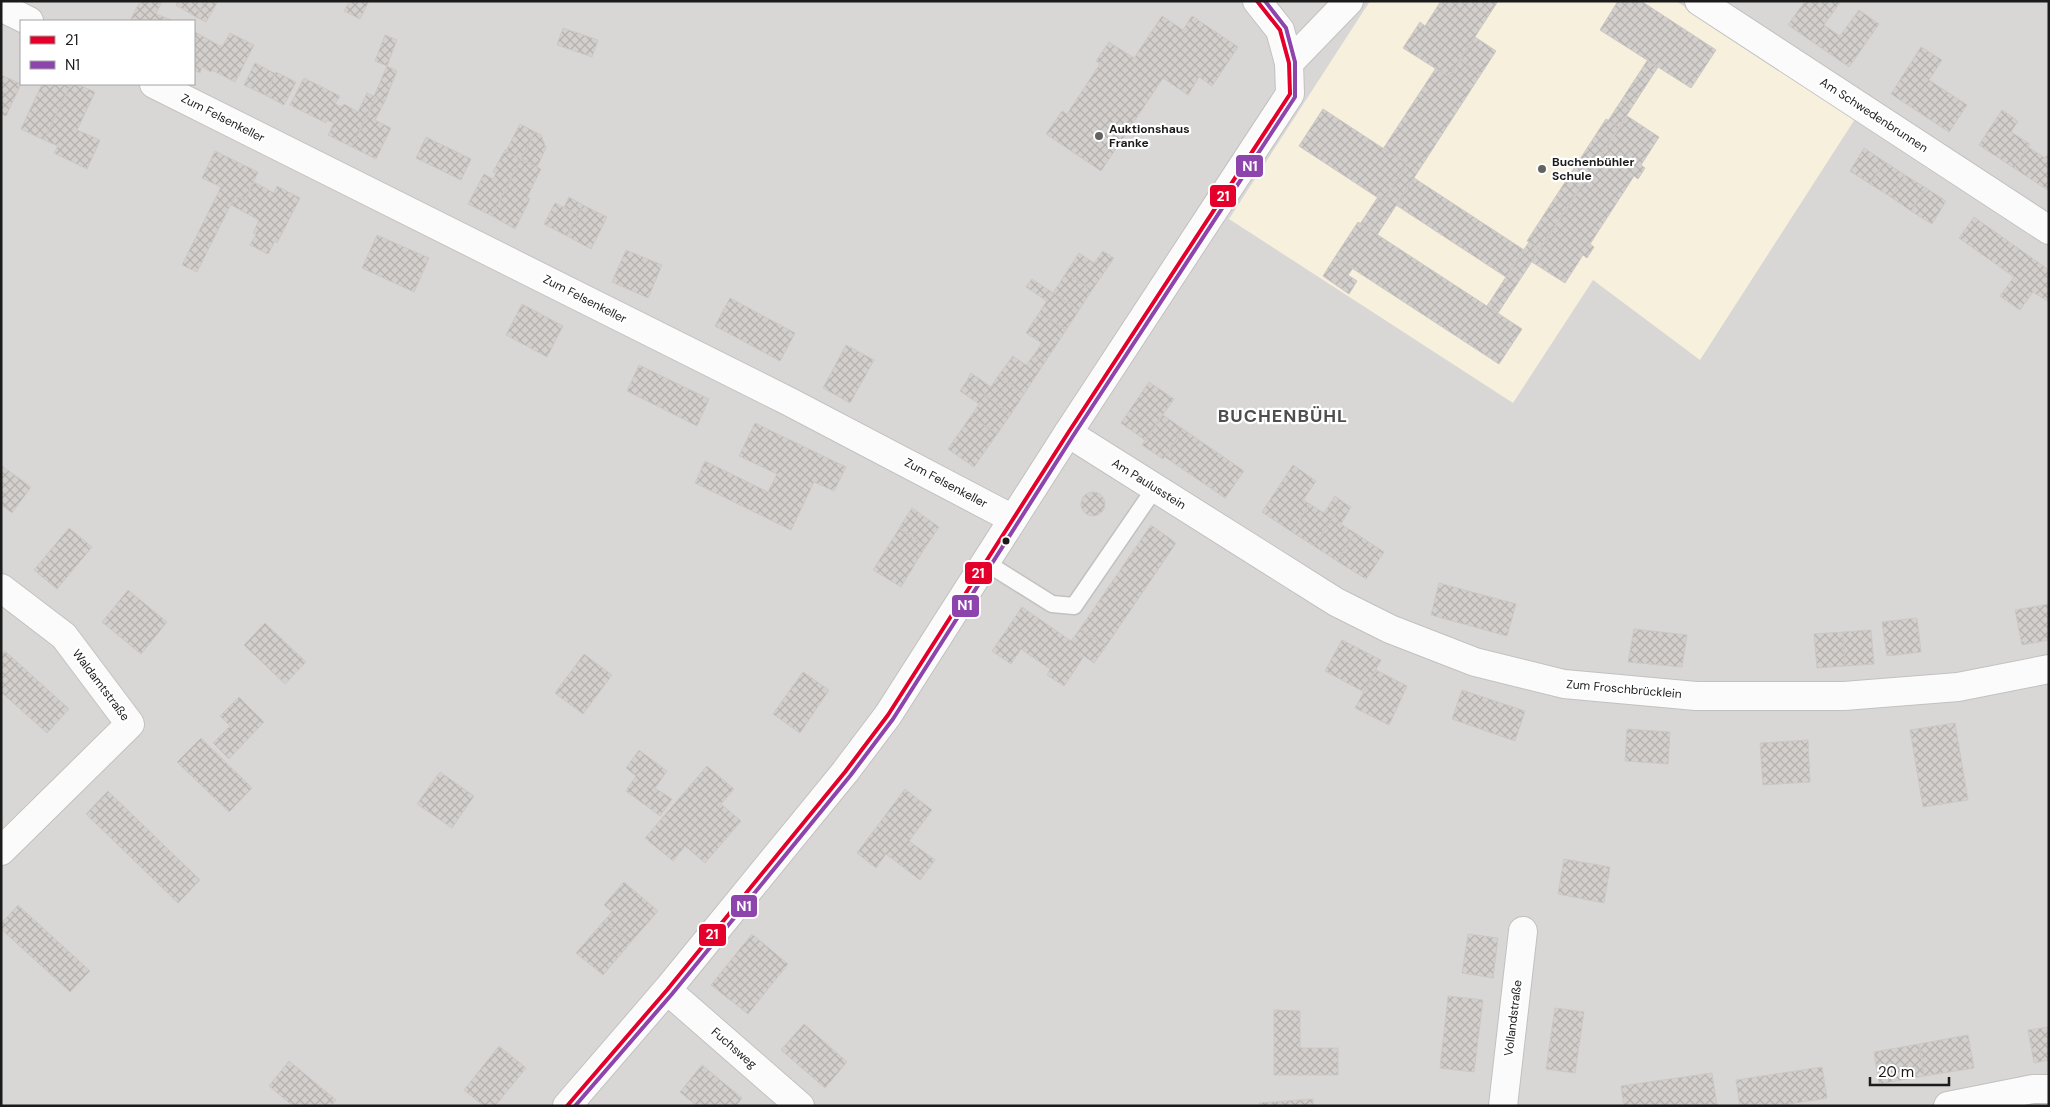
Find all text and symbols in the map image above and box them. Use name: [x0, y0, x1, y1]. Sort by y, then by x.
legend: [20, 20, 195, 85]
text: 21: [65, 30, 78, 50]
text: N1: [65, 55, 80, 75]
street label: Am Schwedenbrunnen: [1817, 74, 1931, 156]
street label: Zum Felsenkeller: [179, 90, 268, 146]
place label: Auktionshaus Franke: [1109, 121, 1190, 151]
marker: Auktionshaus Franke: [1093, 130, 1105, 142]
line badge: N1: [1235, 154, 1264, 178]
place label: Buchenbühler Schule: [1552, 154, 1634, 184]
text: N1: [1242, 157, 1258, 175]
marker: Buchenbühler Schule: [1536, 163, 1548, 175]
line badge: 21: [1209, 184, 1237, 208]
text: 21: [1216, 187, 1230, 205]
street label: Zum Felsenkeller: [541, 271, 630, 327]
district label: BUCHENBÜHL: [1218, 404, 1348, 428]
street label: Zum Felsenkeller: [902, 454, 991, 512]
street label: Am Paulusstein: [1109, 455, 1189, 513]
unlabelled marker: [1001, 536, 1011, 546]
line badge: 21: [964, 561, 993, 585]
text: 21: [971, 564, 985, 582]
line badge: N1: [951, 594, 980, 618]
text: N1: [957, 596, 973, 614]
street label: Waldamtstraße: [69, 646, 133, 724]
street label: Zum Froschbrücklein: [1566, 676, 1682, 702]
line badge: N1: [730, 894, 758, 918]
text: N1: [736, 897, 752, 915]
line badge: 21: [698, 923, 727, 947]
text: 21: [705, 925, 719, 943]
street label: Vollandstraße: [1500, 979, 1526, 1057]
street label: Fuchsweg: [708, 1024, 760, 1072]
scale bar: [1870, 1054, 1949, 1086]
text: 20 m: [1878, 1062, 1914, 1082]

